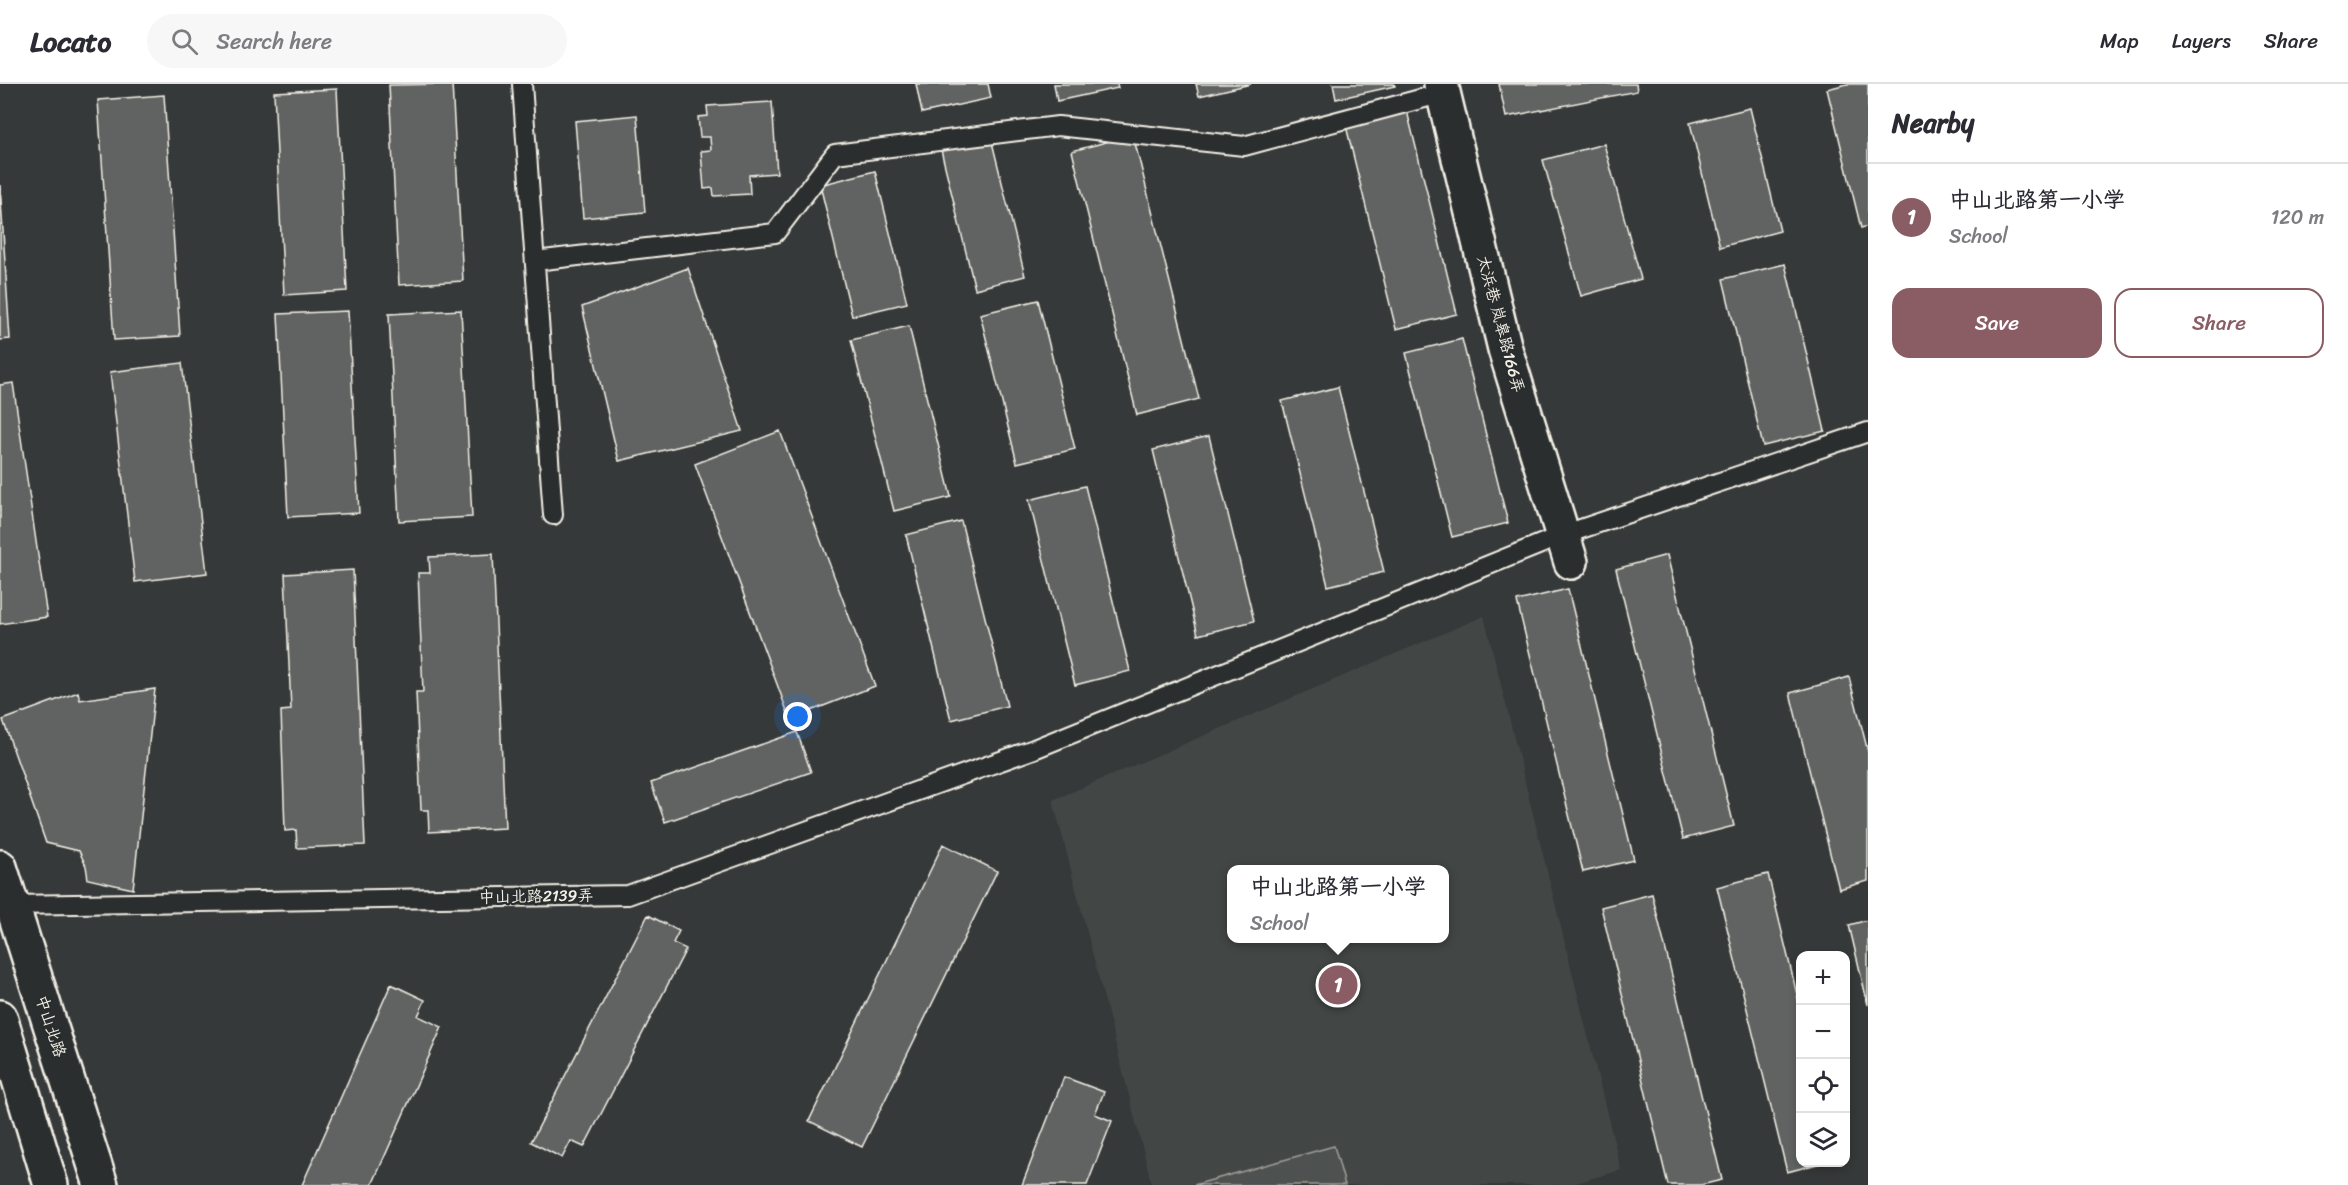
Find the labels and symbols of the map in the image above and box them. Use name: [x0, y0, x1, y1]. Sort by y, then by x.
street label: 太浜巷 岚皋路166弄: [1469, 252, 1533, 396]
your location: [783, 702, 812, 731]
street label: 中山北路2139弄: [478, 881, 594, 911]
pin: 1: [1318, 962, 1358, 1008]
street label: 中山北路: [27, 991, 75, 1061]

